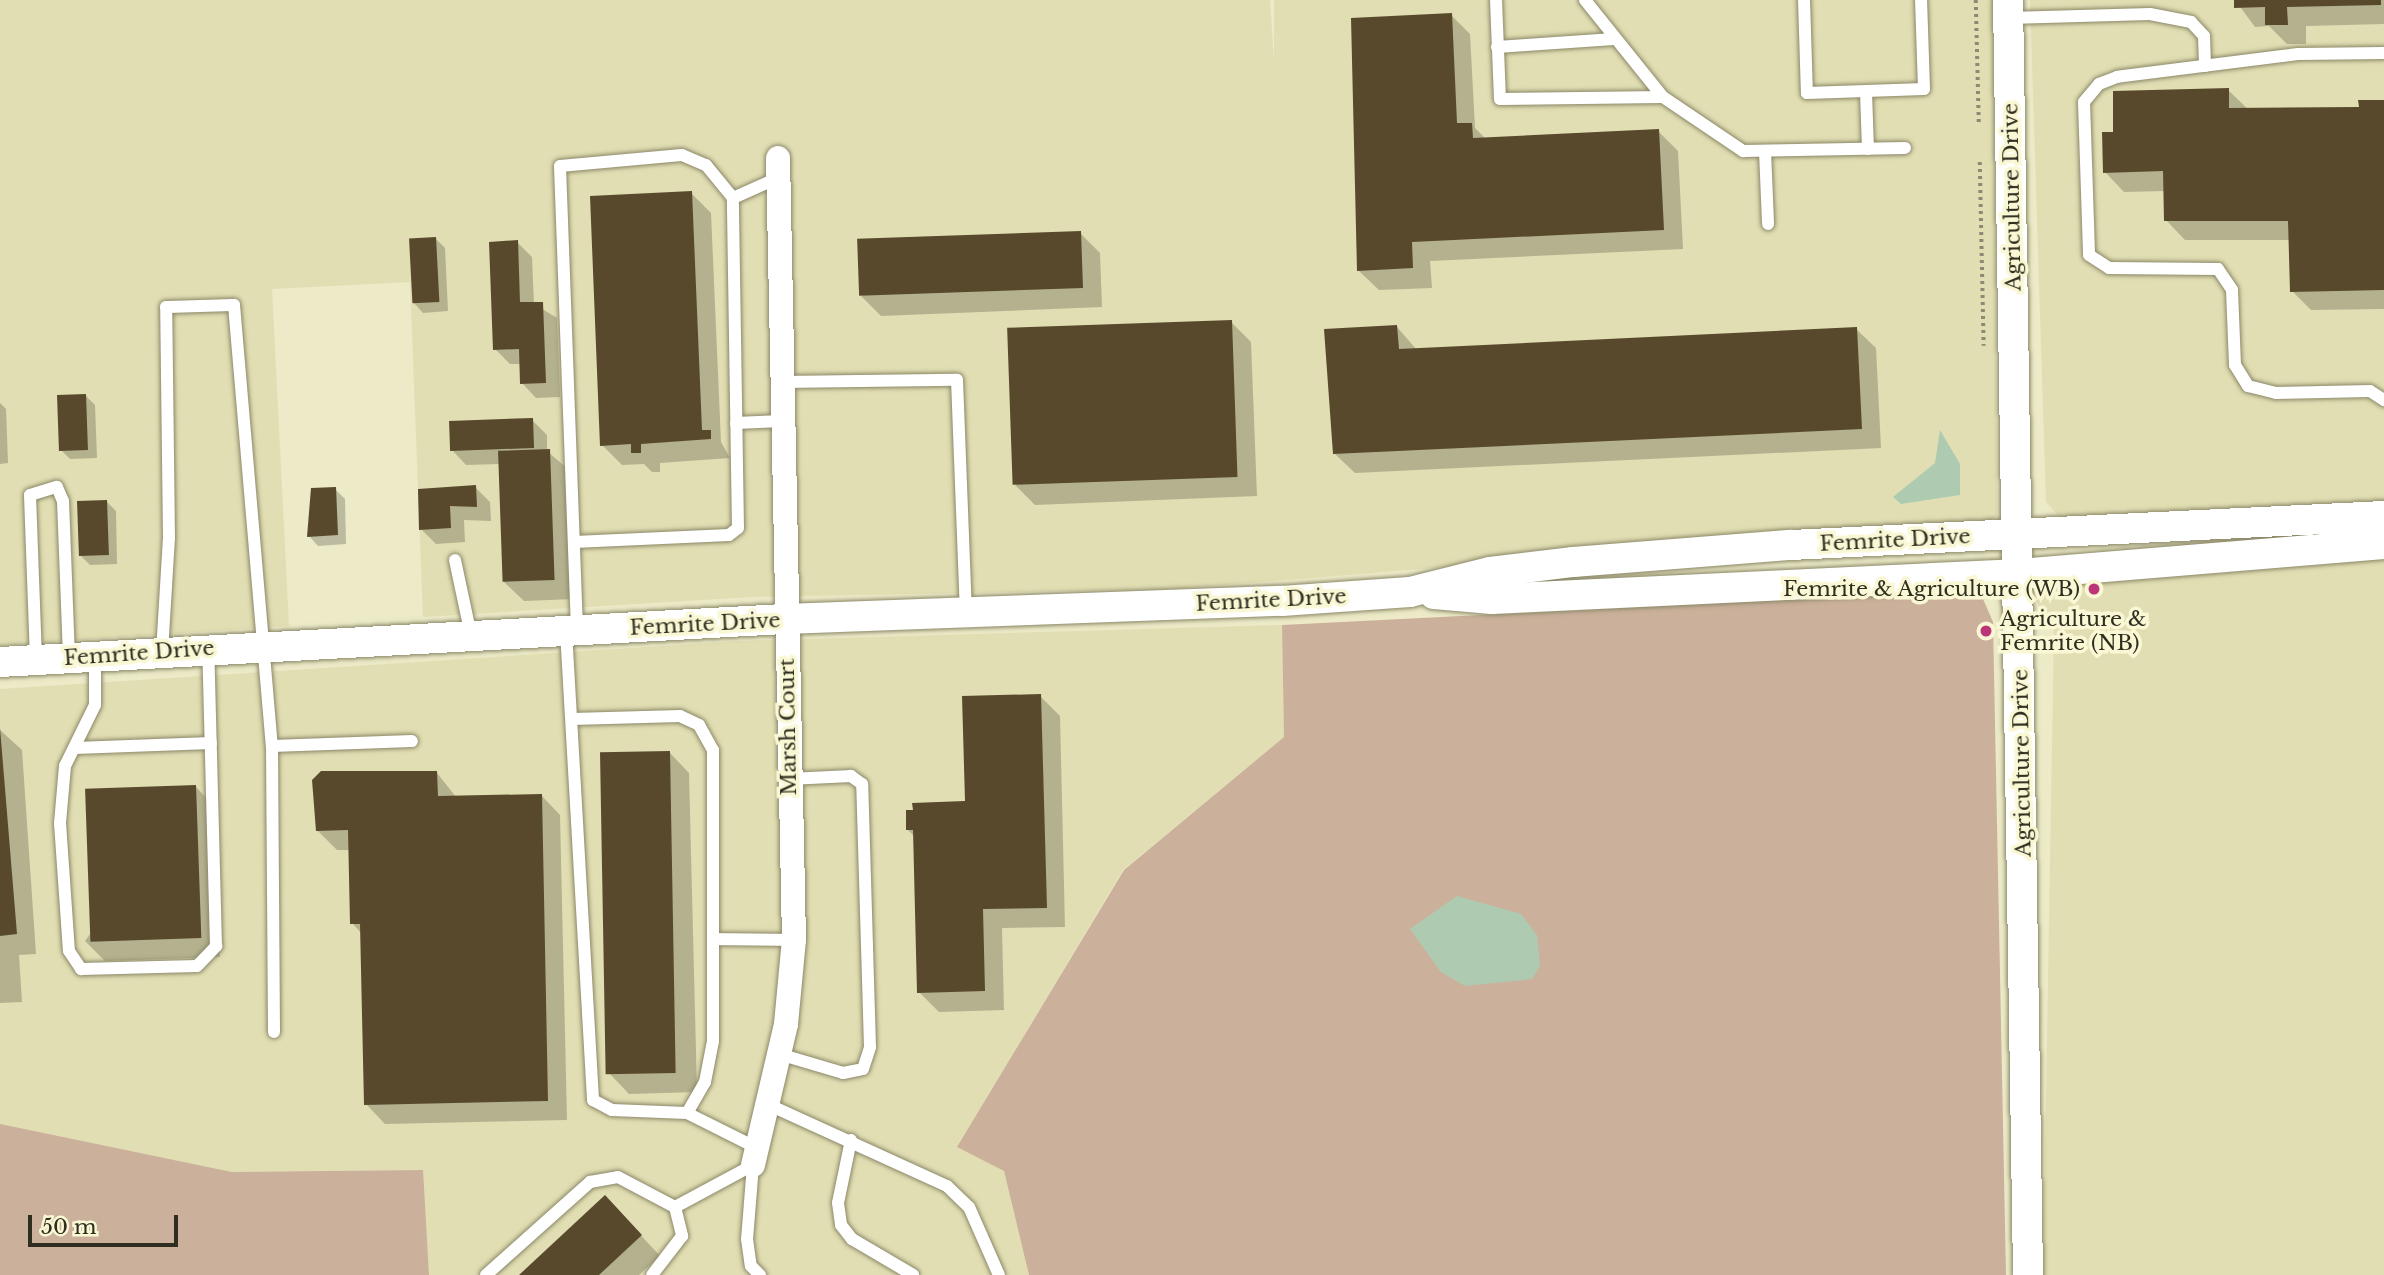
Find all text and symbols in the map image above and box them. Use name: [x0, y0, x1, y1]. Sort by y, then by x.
street label: Agriculture Drive: [1998, 103, 2026, 291]
street label: Femrite Drive: [1819, 523, 1971, 557]
place label: Femrite & Agriculture (WB): [1782, 576, 2080, 602]
marker: Femrite & Agriculture (WB): [2086, 581, 2102, 597]
street label: Femrite Drive: [1195, 583, 1347, 617]
place label: Agriculture & Femrite (NB): [2000, 606, 2146, 656]
street label: Femrite Drive: [629, 607, 781, 641]
marker: Agriculture & Femrite (NB): [1978, 623, 1994, 639]
street label: Femrite Drive: [63, 635, 215, 671]
street label: Marsh Court: [774, 658, 802, 796]
street label: Agriculture Drive: [2008, 669, 2036, 857]
scale bar: [32, 1202, 182, 1246]
text: 50 m: [41, 1214, 96, 1240]

